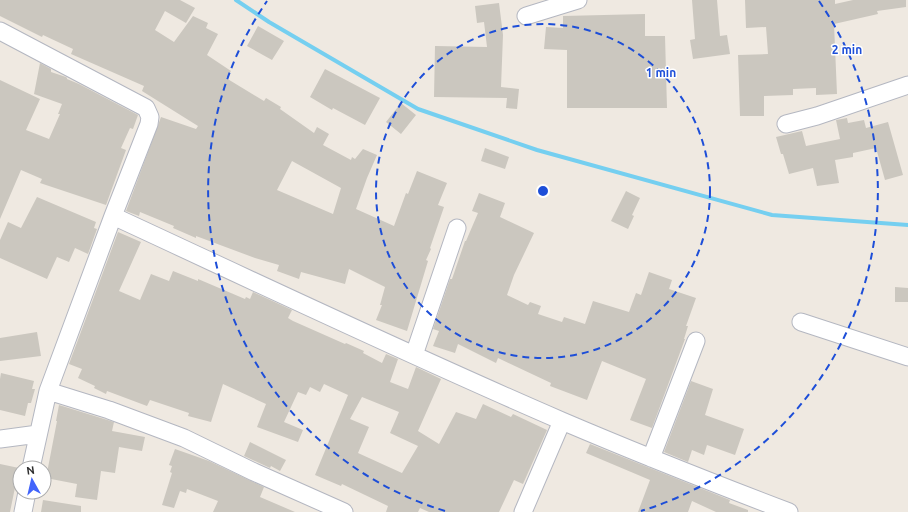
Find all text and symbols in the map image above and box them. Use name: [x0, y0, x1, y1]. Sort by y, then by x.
text: 2 min: [832, 43, 862, 56]
text: 1 min: [646, 66, 676, 79]
centre of rings: [536, 184, 550, 198]
north arrow: [12, 460, 52, 500]
text: N: [26, 464, 36, 477]

